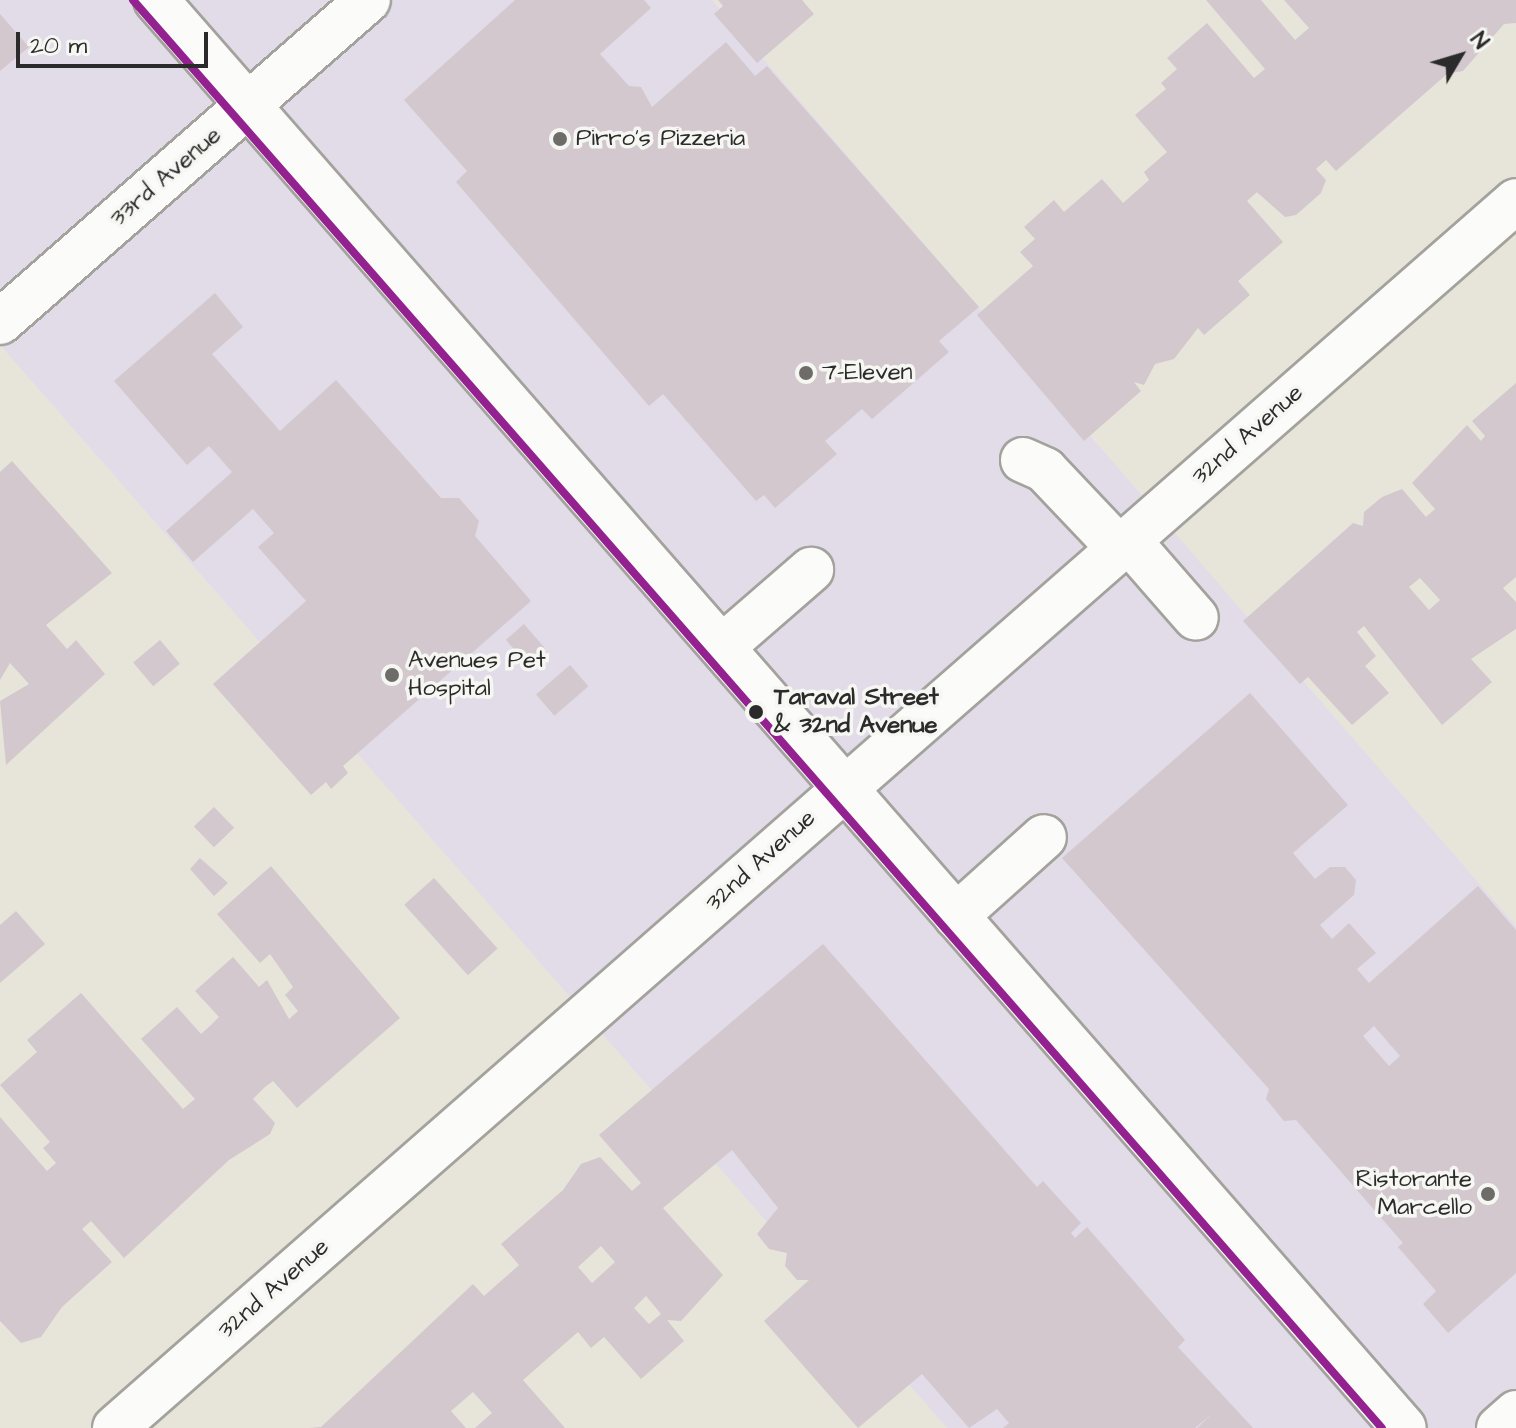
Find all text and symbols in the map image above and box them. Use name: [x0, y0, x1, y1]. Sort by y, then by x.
scale bar: [20, 16, 212, 66]
north arrow: [1420, 16, 1500, 96]
text: N: [1463, 26, 1496, 56]
text: 20 m: [30, 29, 87, 63]
street label: 33rd Avenue: [105, 121, 227, 233]
place label: Pirro's Pizzeria: [576, 125, 745, 153]
marker: Pirro's Pizzeria: [551, 130, 569, 148]
place label: 7-Eleven: [822, 359, 913, 387]
marker: 7-Eleven: [797, 364, 815, 382]
street label: 32nd Avenue: [1187, 379, 1309, 491]
place label: Avenues Pet Hospital: [408, 647, 546, 703]
marker: Avenues Pet Hospital: [383, 666, 401, 684]
place label: Taraval Street & 32nd Avenue: [774, 684, 939, 740]
marker: Taraval Street & 32nd Avenue: [745, 701, 767, 723]
street label: 32nd Avenue: [700, 804, 822, 918]
place label: Ristorante Marcello: [1356, 1166, 1472, 1222]
marker: Ristorante Marcello: [1479, 1185, 1497, 1203]
street label: 32nd Avenue: [213, 1233, 335, 1345]

